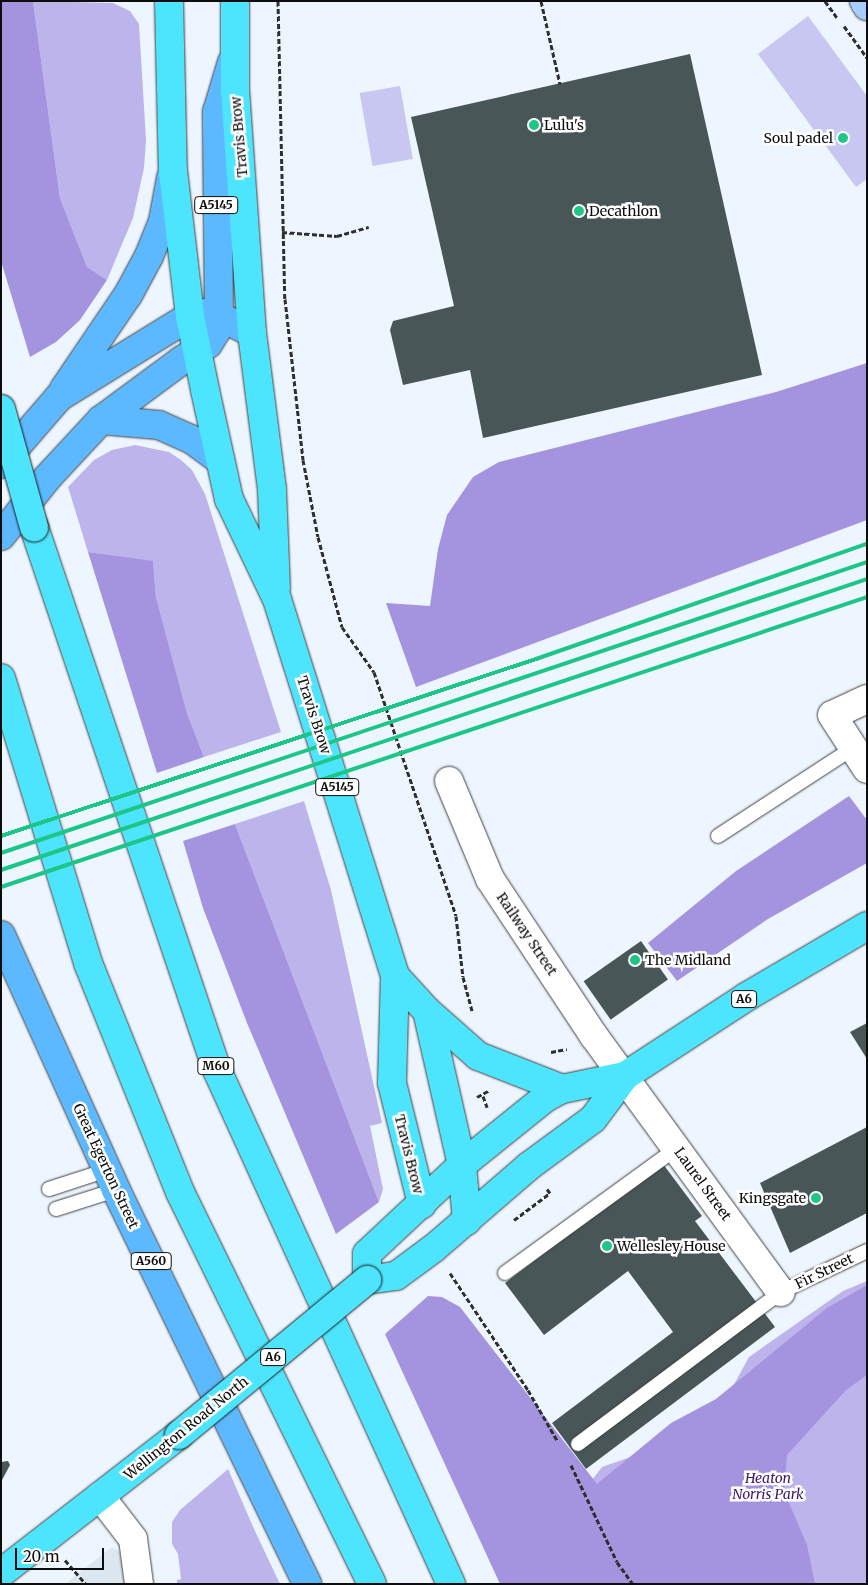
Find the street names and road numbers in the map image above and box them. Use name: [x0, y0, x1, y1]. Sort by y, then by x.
street label: Travis Brow: [227, 96, 251, 178]
road number: A5145: [194, 196, 238, 214]
street label: Travis Brow: [293, 674, 335, 756]
road number: A5145: [314, 778, 360, 796]
street label: Railway Street: [493, 889, 561, 979]
road number: A6: [730, 990, 758, 1009]
road number: M60: [197, 1056, 235, 1076]
street label: Great Egerton Street: [70, 1101, 142, 1231]
street label: Travis Brow: [391, 1113, 427, 1195]
street label: Laurel Street: [671, 1144, 735, 1224]
street label: Fir Street: [792, 1250, 856, 1292]
road number: A560: [130, 1252, 172, 1270]
road number: A6: [259, 1348, 287, 1366]
street label: Wellington Road North: [121, 1373, 251, 1483]

